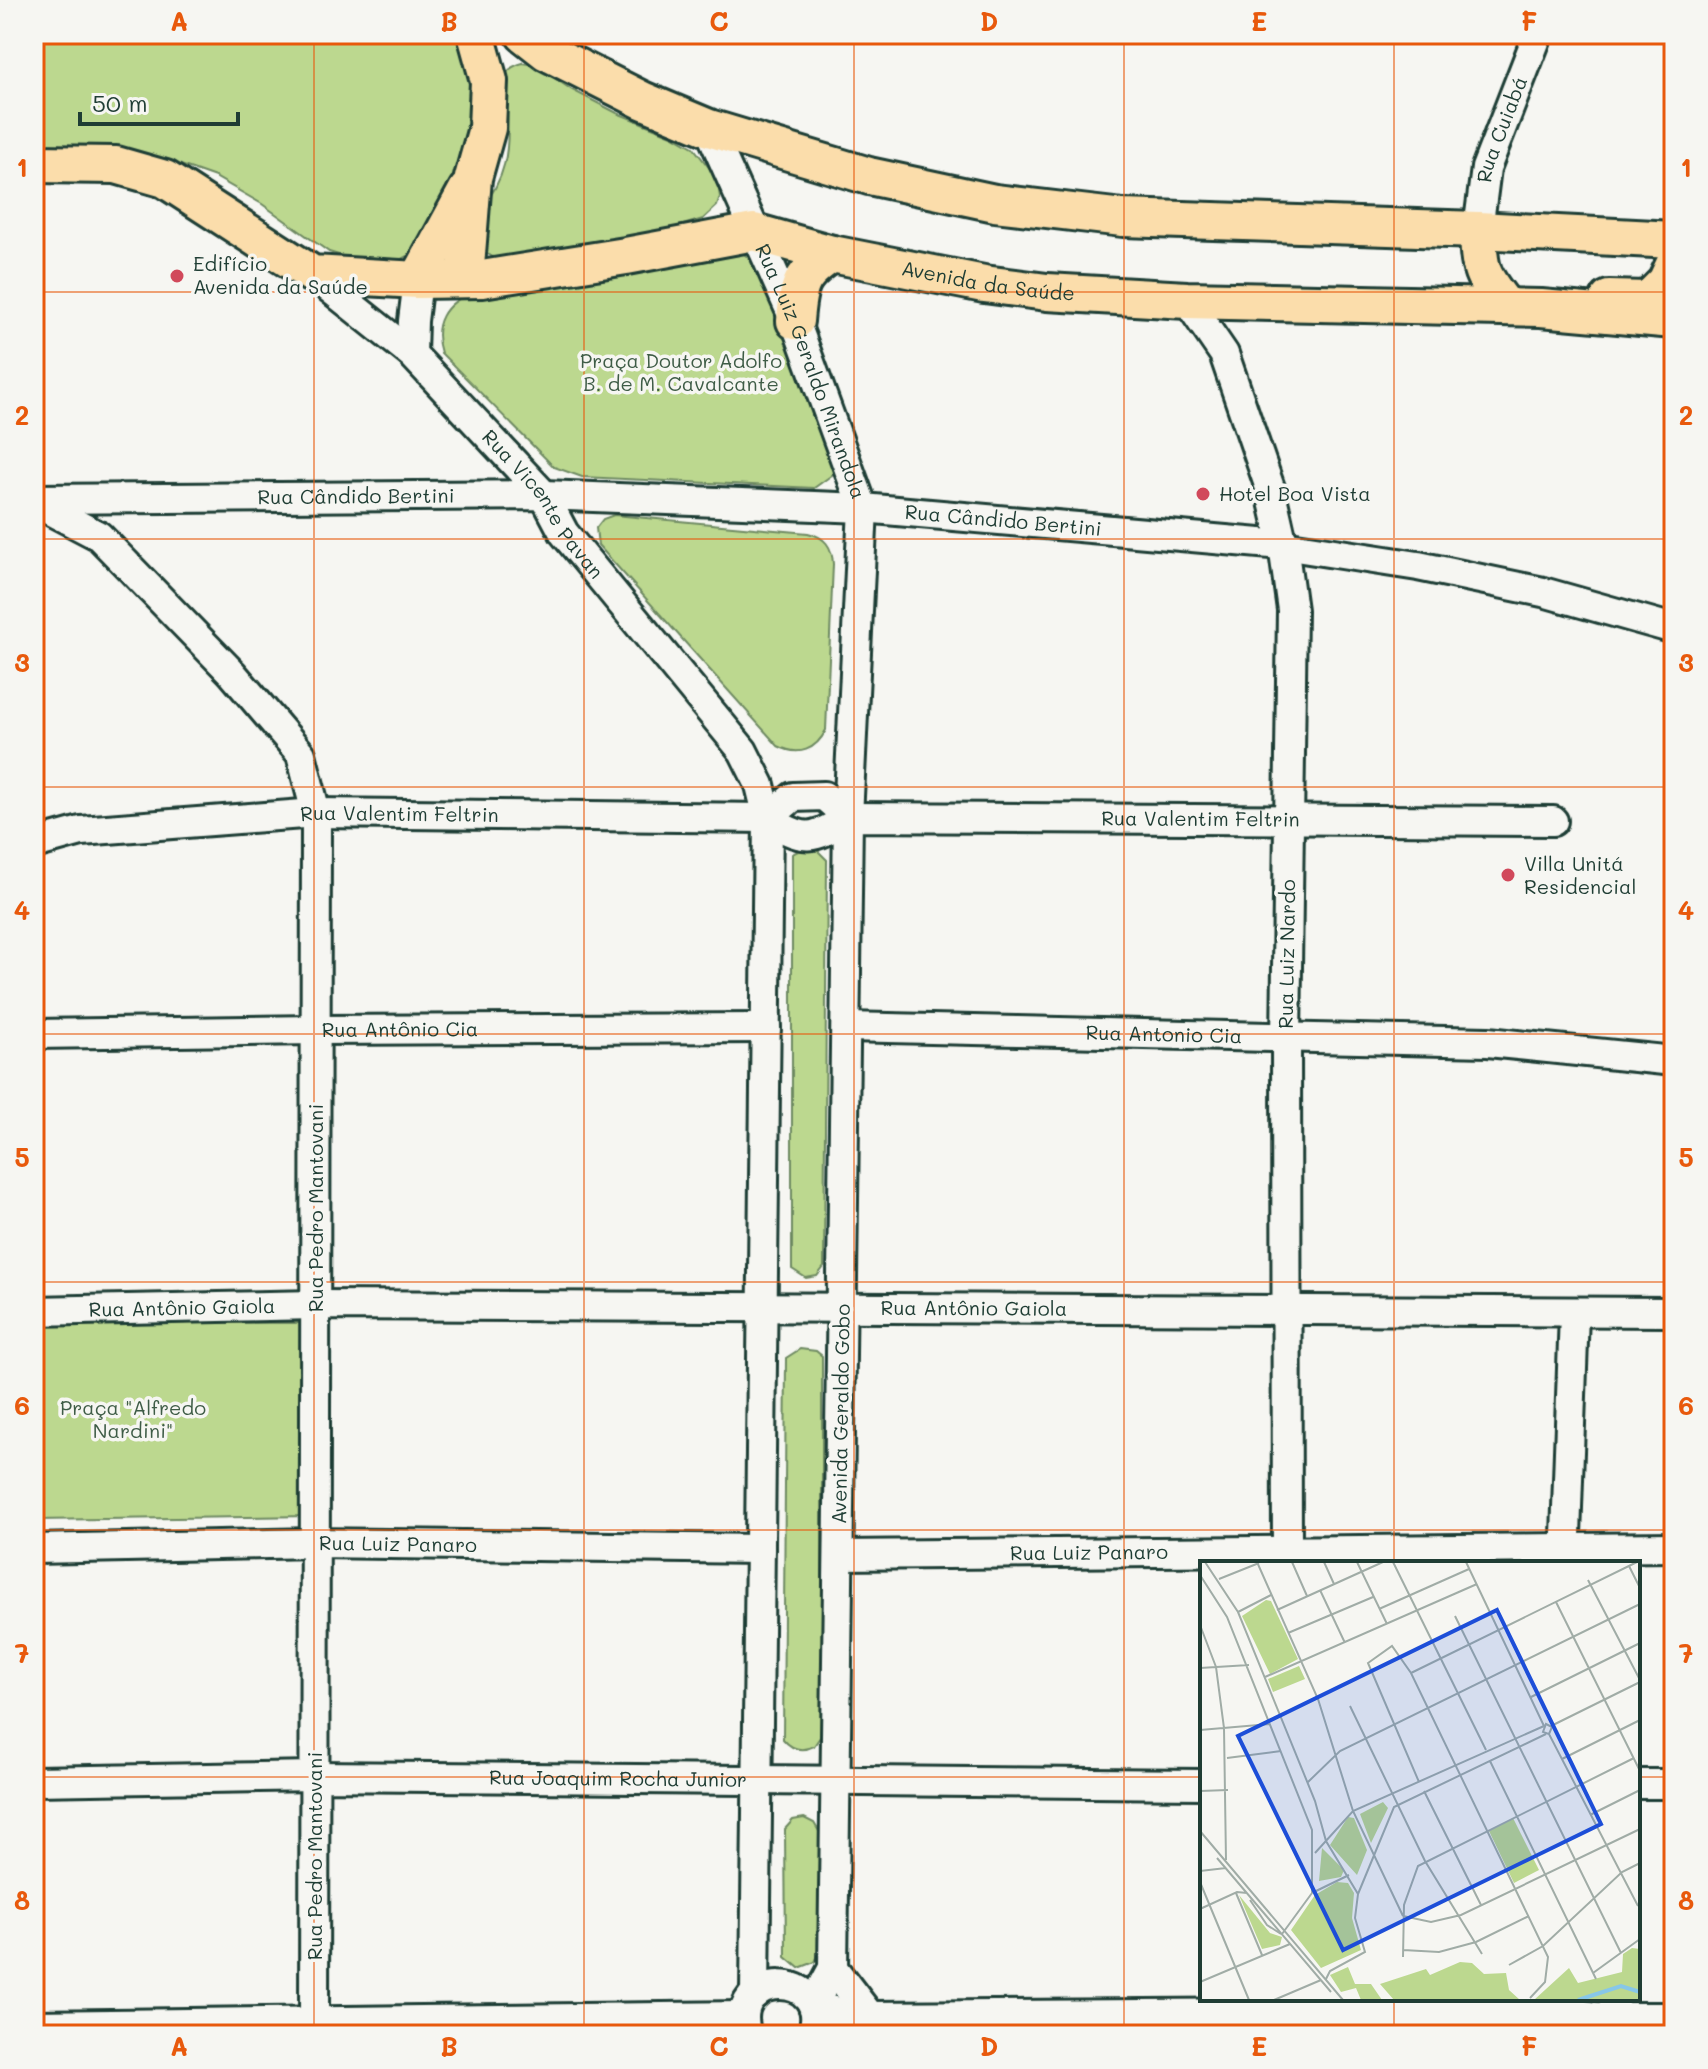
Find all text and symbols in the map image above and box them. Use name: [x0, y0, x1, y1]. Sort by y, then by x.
text: A: [170, 4, 188, 38]
text: B: [440, 4, 458, 38]
text: C: [709, 4, 729, 38]
text: D: [980, 4, 998, 38]
text: E: [1251, 4, 1267, 38]
text: F: [1521, 4, 1537, 38]
street label: Rua Cuiabá: [1470, 72, 1532, 184]
scale bar: [80, 76, 238, 126]
text: 50 m: [92, 87, 148, 118]
text: 1: [16, 150, 28, 184]
text: 1: [1680, 150, 1692, 184]
street label: Rua Luiz Geraldo Mirandola: [750, 240, 873, 502]
place label: Edifício Avenida da Saúde: [193, 250, 368, 299]
street label: Avenida da Saúde: [900, 254, 1076, 306]
marker: Edifício Avenida da Saúde: [168, 267, 186, 285]
park label: Praça Doutor Adolfo B. de M. Cavalcante: [580, 347, 782, 396]
text: 2: [15, 398, 29, 432]
text: 2: [1679, 398, 1693, 432]
street label: Rua Vicente Pavan: [477, 423, 610, 584]
place label: Hotel Boa Vista: [1219, 480, 1371, 506]
street label: Rua Cândido Bertini: [257, 482, 455, 509]
marker: Hotel Boa Vista: [1194, 485, 1212, 503]
street label: Rua Cândido Bertini: [904, 498, 1103, 541]
text: 3: [14, 645, 30, 679]
text: 3: [1678, 645, 1694, 679]
street label: Rua Valentim Feltrin: [299, 799, 499, 827]
street label: Rua Valentim Feltrin: [1101, 804, 1300, 832]
place label: Villa Unitá Residencial: [1524, 850, 1637, 899]
marker: Villa Unitá Residencial: [1499, 866, 1517, 884]
street label: Rua Luiz Nardo: [1272, 879, 1300, 1029]
text: 4: [14, 893, 30, 927]
text: 4: [1678, 893, 1694, 927]
street label: Rua Antônio Cia: [322, 1015, 478, 1042]
street label: Rua Antonio Cia: [1085, 1019, 1243, 1048]
street label: Rua Pedro Mantovani: [302, 1104, 328, 1312]
text: 5: [14, 1140, 30, 1174]
text: 5: [1678, 1140, 1694, 1174]
street label: Rua Antônio Gaiola: [88, 1292, 275, 1322]
street label: Rua Antônio Gaiola: [881, 1294, 1067, 1321]
street label: Avenida Geraldo Gobo: [825, 1303, 855, 1524]
text: 6: [14, 1388, 30, 1422]
text: 6: [1678, 1388, 1694, 1422]
park label: Praça "Alfredo Nardini": [60, 1394, 206, 1443]
street label: Rua Luiz Panaro: [319, 1529, 477, 1557]
street label: Rua Luiz Panaro: [1010, 1538, 1168, 1565]
inset map: [1200, 1561, 1640, 2001]
text: 7: [15, 1636, 29, 1670]
text: 7: [1679, 1636, 1693, 1670]
street label: Rua Pedro Mantovani: [301, 1752, 327, 1960]
street label: Rua Joaquim Rocha Junior: [489, 1764, 747, 1792]
text: 8: [14, 1883, 30, 1917]
text: 8: [1678, 1883, 1694, 1917]
text: A: [170, 2029, 188, 2063]
text: B: [440, 2029, 458, 2063]
text: C: [709, 2029, 729, 2063]
text: D: [980, 2029, 998, 2063]
text: E: [1251, 2029, 1267, 2063]
text: F: [1521, 2029, 1537, 2063]

